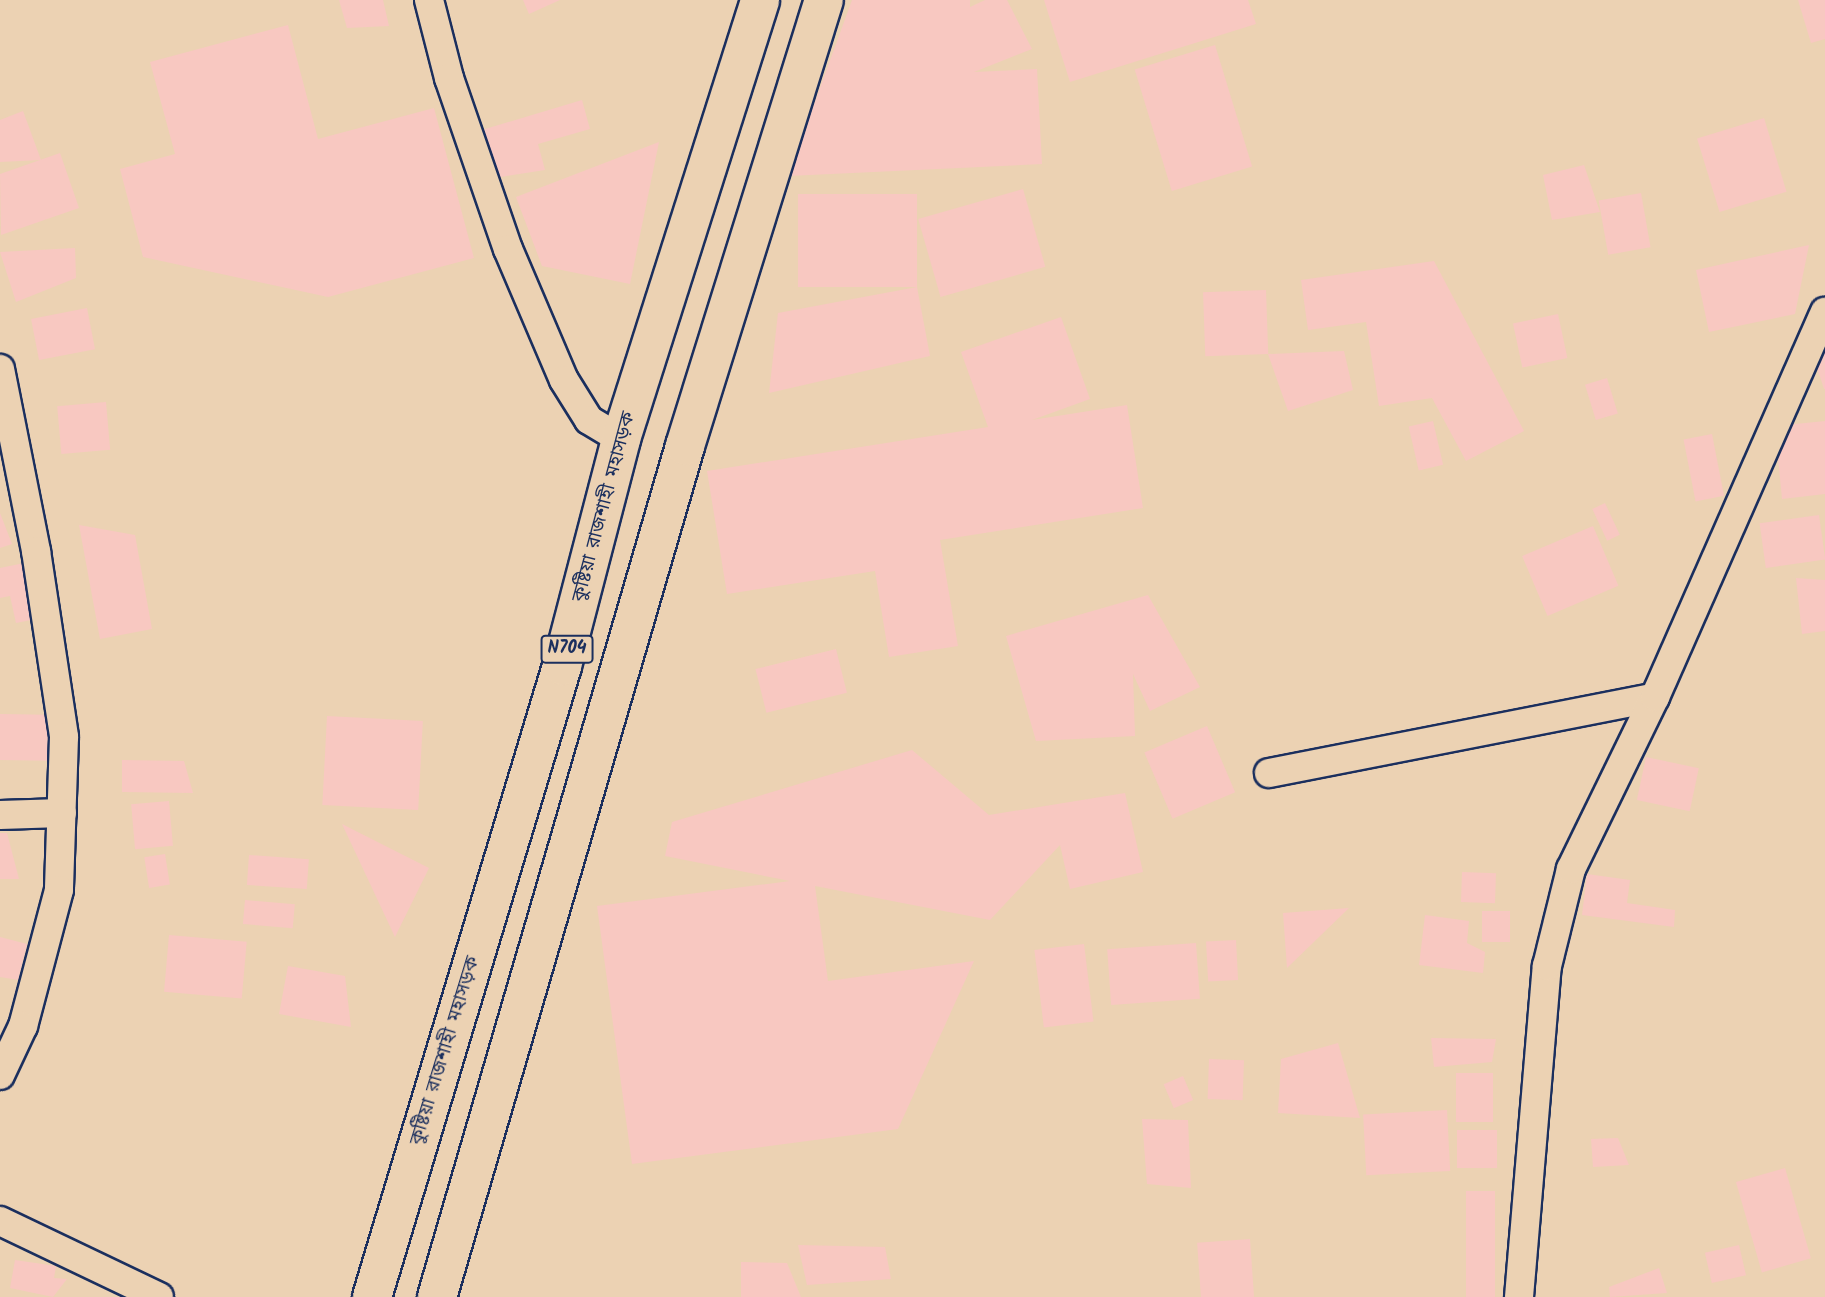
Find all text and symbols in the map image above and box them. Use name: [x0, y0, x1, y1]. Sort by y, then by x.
street label: কুষ্টিয়া রাজশাহী মহাসড়ক: [569, 409, 641, 605]
road number: N704: [539, 634, 595, 664]
street label: কুষ্টিয়া রাজশাহী মহাসড়ক: [406, 954, 486, 1148]

